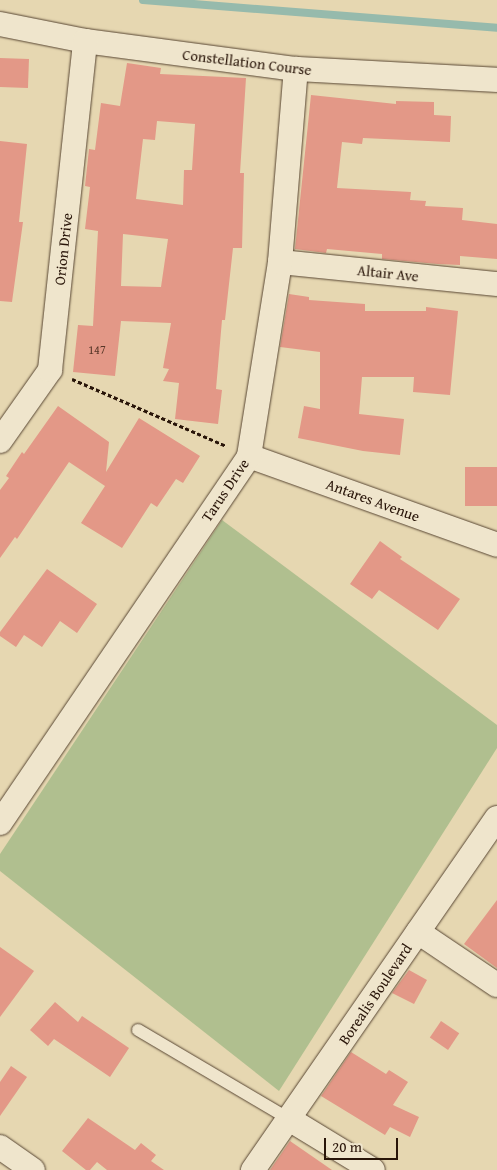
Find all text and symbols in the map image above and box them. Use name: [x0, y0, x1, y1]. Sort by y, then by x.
street label: Constellation Course: [181, 45, 313, 79]
street label: Orion Drive: [50, 212, 76, 286]
street label: Altair Ave: [356, 261, 420, 285]
house number: 147: [88, 343, 106, 357]
street label: Tarus Drive: [197, 455, 253, 525]
street label: Antares Avenue: [324, 475, 422, 525]
street label: Borealis Boulevard: [335, 940, 415, 1048]
scale bar: [327, 1128, 401, 1160]
text: 20 m: [332, 1136, 362, 1157]

